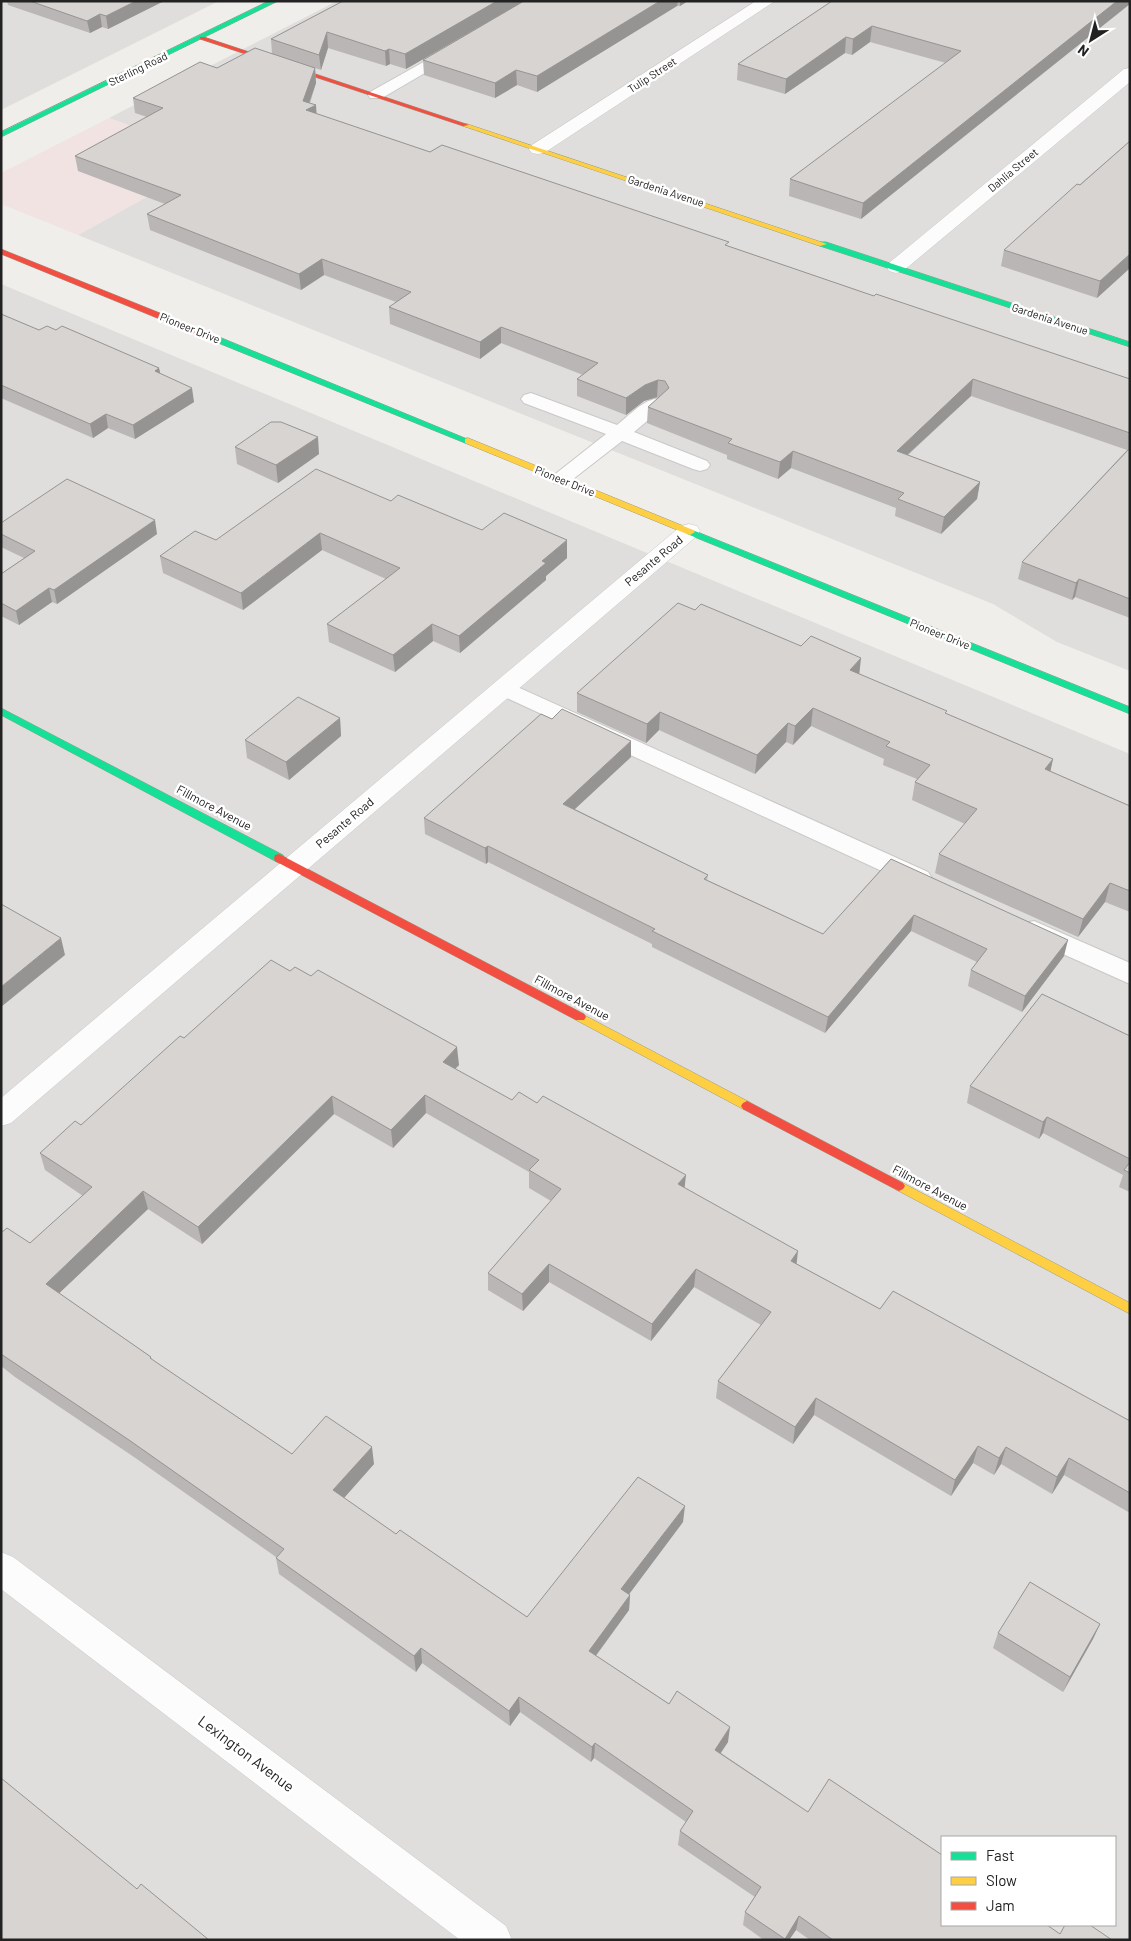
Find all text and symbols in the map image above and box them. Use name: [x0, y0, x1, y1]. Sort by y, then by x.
north arrow: [1066, 15, 1116, 65]
text: N: [1074, 41, 1092, 61]
street label: Sterling Road: [106, 49, 169, 88]
street label: Tulip Street: [625, 54, 678, 95]
street label: Dahlia Street: [985, 145, 1040, 194]
street label: Gardenia Avenue: [626, 172, 706, 209]
street label: Gardenia Avenue: [1010, 300, 1090, 337]
street label: Pioneer Drive: [158, 310, 222, 346]
street label: Pioneer Drive: [533, 463, 597, 499]
street label: Pesante Road: [622, 532, 685, 588]
street label: Pioneer Drive: [908, 616, 972, 652]
street label: Fillmore Avenue: [175, 781, 254, 833]
street label: Pesante Road: [313, 794, 376, 850]
street label: Fillmore Avenue: [533, 971, 612, 1023]
street label: Fillmore Avenue: [891, 1161, 970, 1213]
street label: Lexington Avenue: [195, 1711, 298, 1795]
legend: [941, 1836, 1116, 1926]
text: Fast: [986, 1846, 1014, 1864]
text: Slow: [986, 1871, 1017, 1889]
text: Jam: [986, 1896, 1015, 1914]

